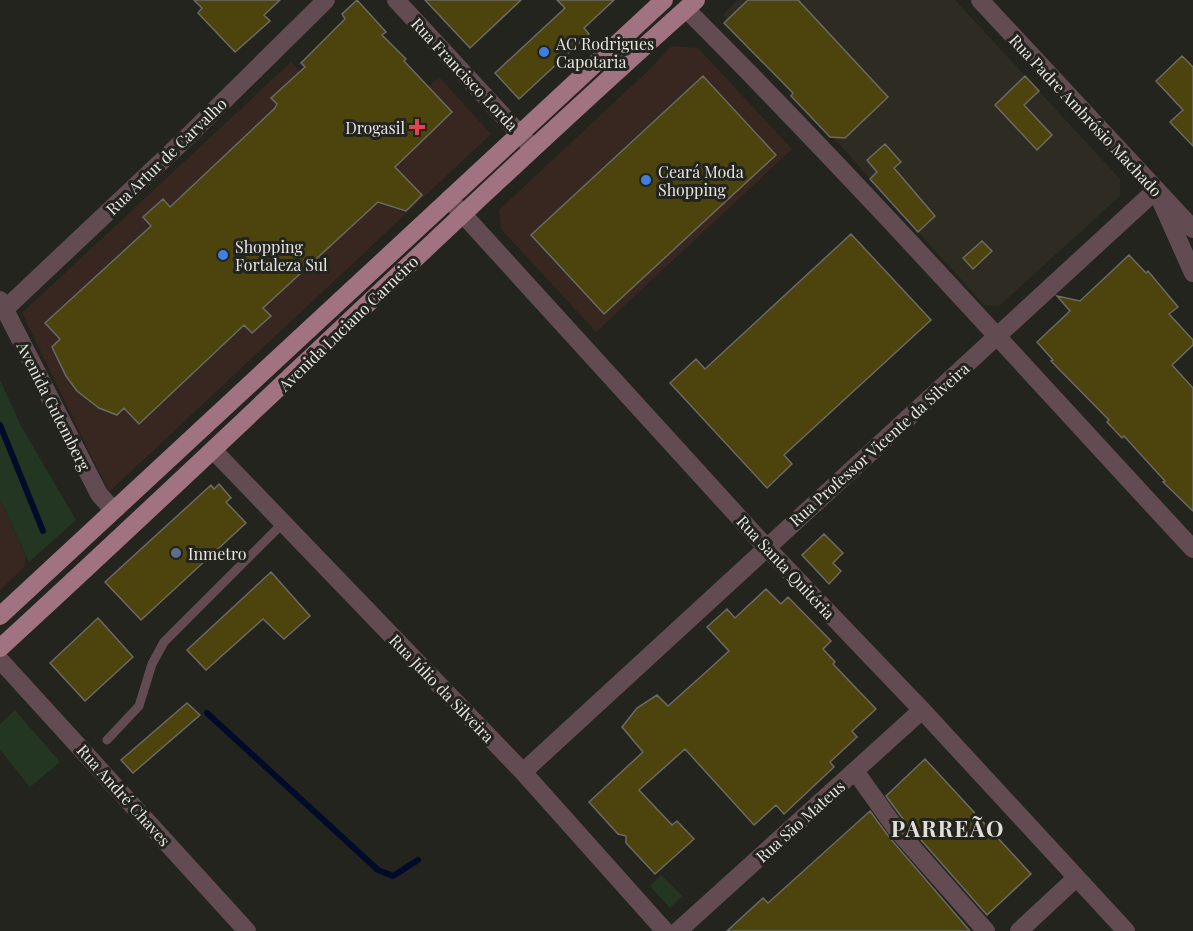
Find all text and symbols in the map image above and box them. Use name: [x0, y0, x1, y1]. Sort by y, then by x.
street label: Rua Francisco Lorda: [407, 13, 523, 135]
street label: Rua Padre Ambrósio Machado: [1005, 29, 1167, 201]
place label: AC Rodrigues Capotaria: [555, 33, 654, 72]
marker: AC Rodrigues Capotaria: [537, 45, 551, 59]
street label: Rua Artur de Carvalho: [101, 93, 231, 219]
place label: Drogasil: [345, 117, 405, 138]
marker: Drogasil: [410, 120, 424, 134]
place label: Ceará Moda Shopping: [658, 161, 744, 200]
marker: Ceará Moda Shopping: [639, 173, 653, 187]
place label: Shopping Fortaleza Sul: [235, 236, 328, 275]
marker: Shopping Fortaleza Sul: [216, 248, 230, 262]
street label: Avenida Luciano Carneiro: [273, 250, 423, 396]
street label: Avenida Gutemberg: [12, 337, 96, 475]
street label: Rua Professor Vicente da Silveira: [785, 358, 973, 530]
street label: Rua Santa Quitéria: [732, 511, 840, 623]
place label: Inmetro: [188, 543, 247, 564]
marker: Inmetro: [169, 546, 183, 560]
street label: Rua Júlio da Silveira: [385, 630, 499, 746]
street label: Rua André Chaves: [73, 740, 175, 850]
street label: Rua São Mateus: [751, 775, 849, 867]
district label: PARREÃO: [891, 813, 1005, 843]

